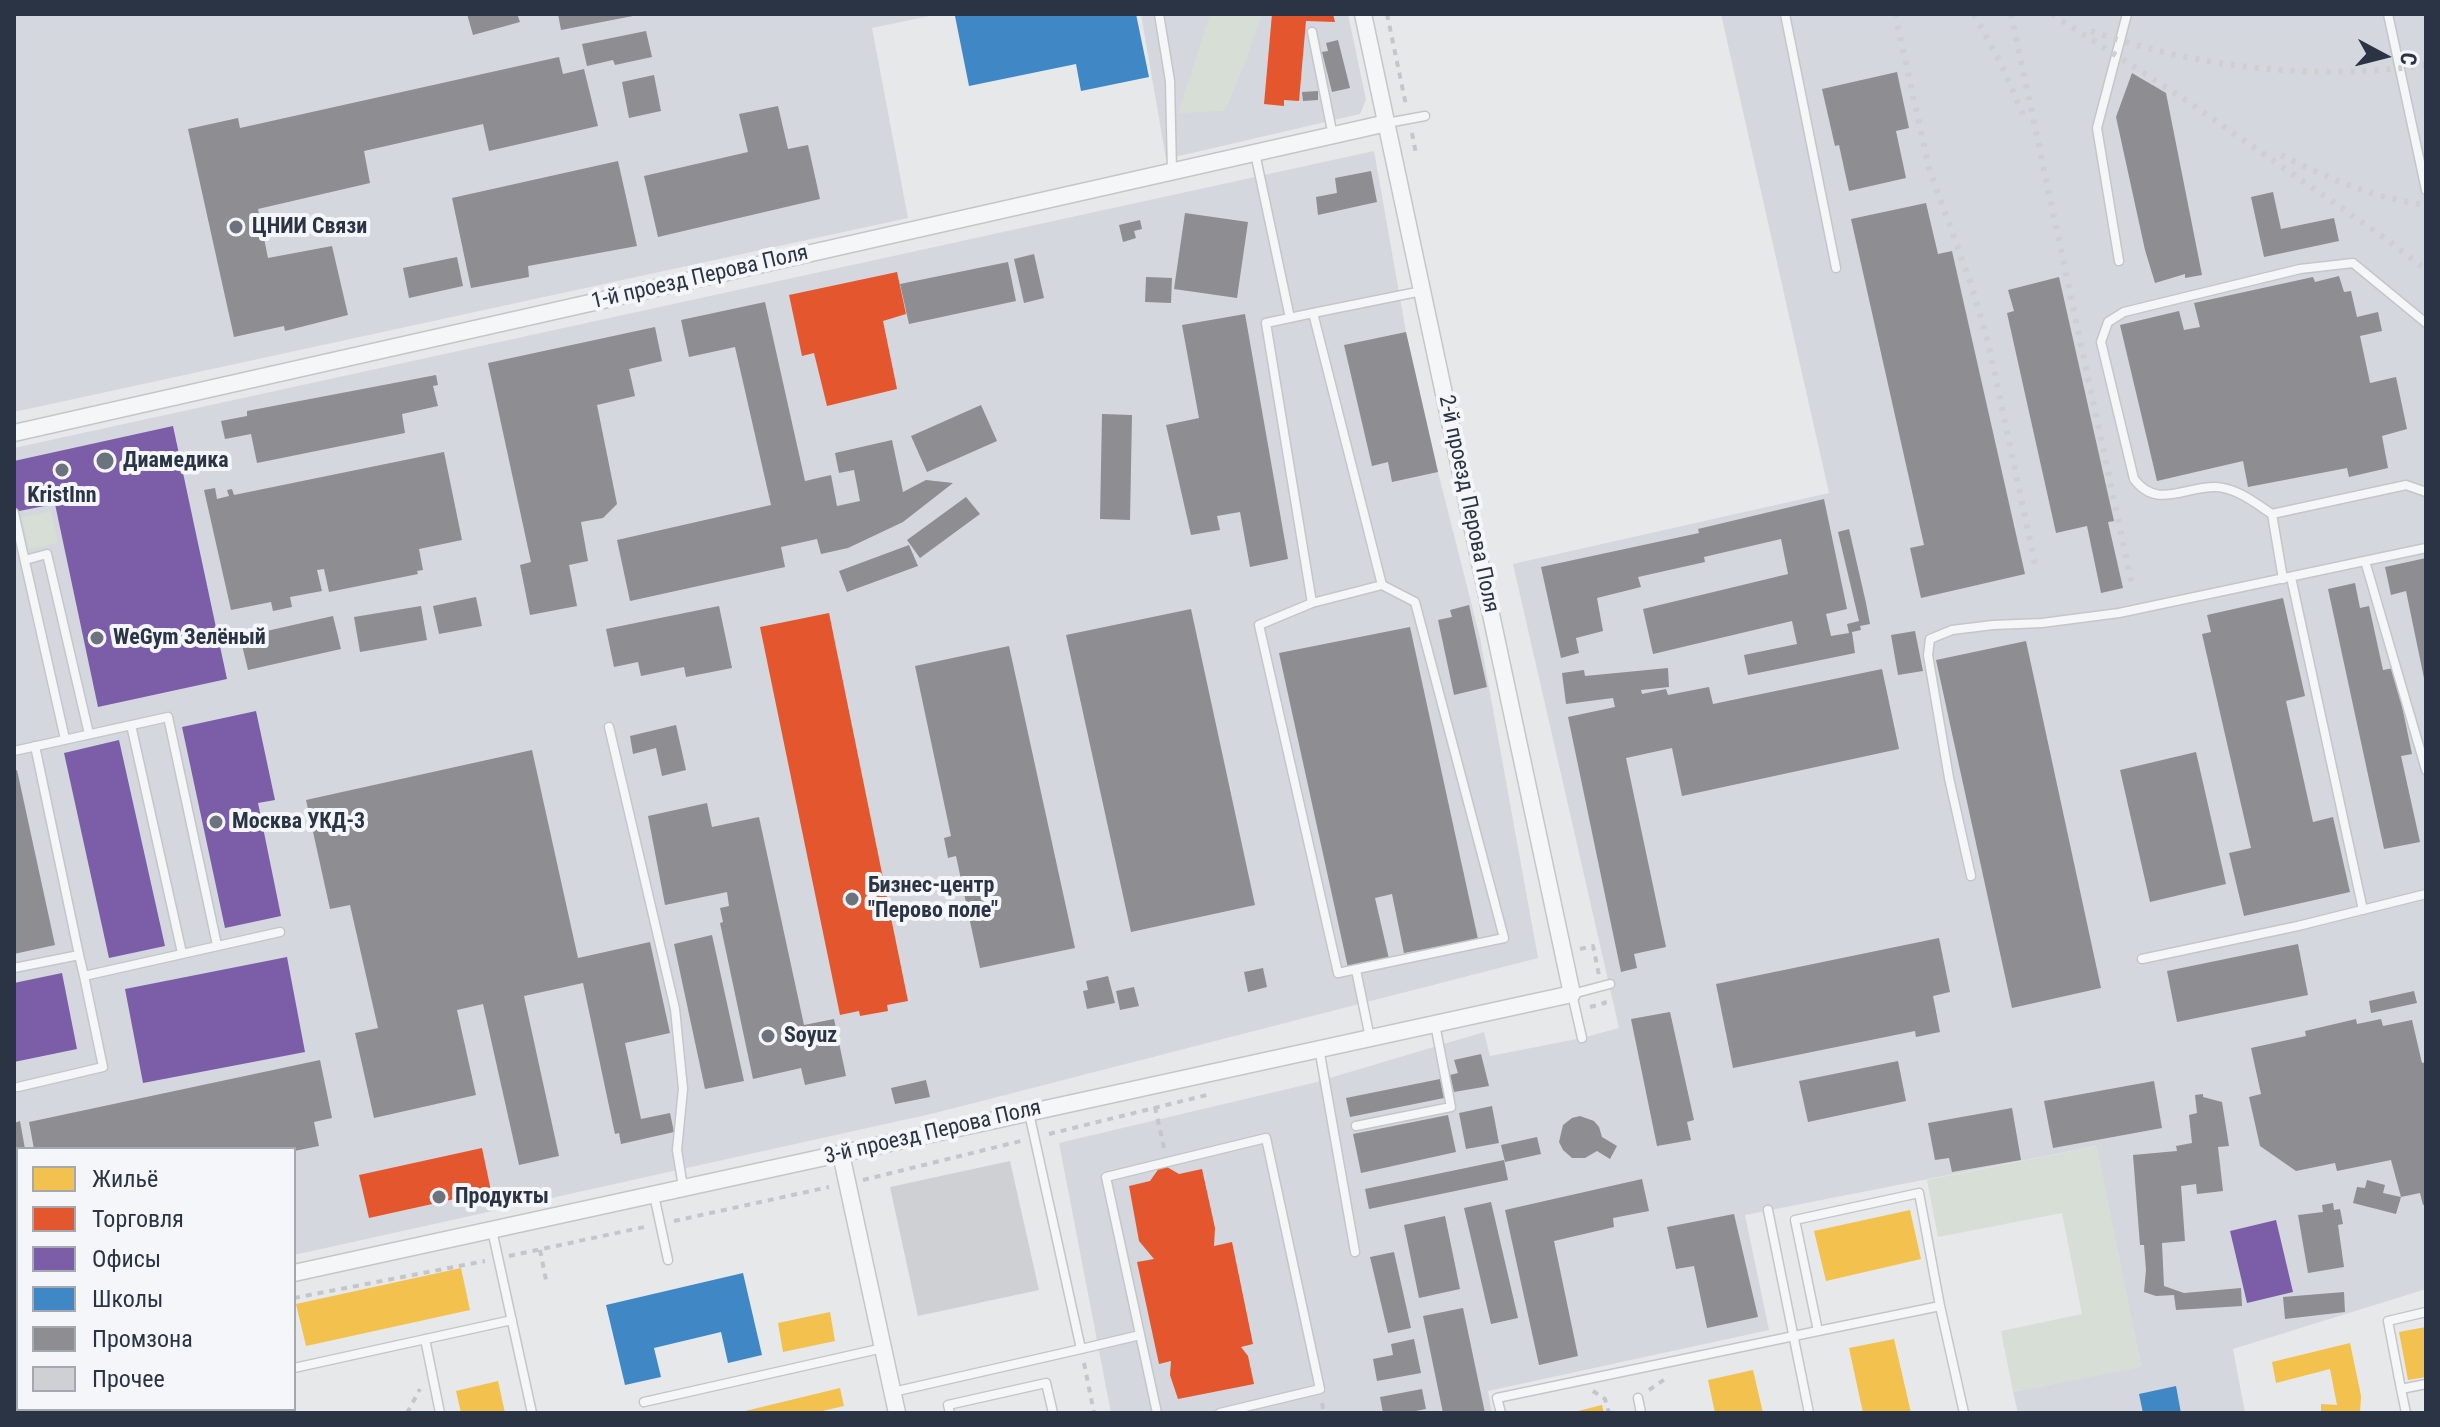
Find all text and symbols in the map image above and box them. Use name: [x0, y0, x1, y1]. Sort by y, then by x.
north arrow: [2344, 16, 2424, 96]
text: С: [2395, 51, 2421, 67]
place label: ЦНИИ Связи: [252, 214, 367, 240]
marker: ЦНИИ Связи: [227, 218, 245, 236]
street label: 1-й проезд Перова Поля: [589, 240, 811, 316]
street label: 2-й проезд Перова Поля: [1432, 393, 1504, 615]
place label: Диамедика: [123, 448, 229, 474]
marker: Диамедика: [94, 450, 116, 472]
marker: KristInn: [53, 461, 71, 479]
place label: KristInn: [27, 483, 97, 509]
place label: WeGym Зелёный: [113, 625, 266, 651]
marker: WeGym Зелёный: [88, 629, 106, 647]
place label: Москва УКД-3: [232, 809, 365, 835]
marker: Москва УКД-3: [207, 813, 225, 831]
place label: Бизнес-центр "Перово поле": [868, 873, 998, 924]
marker: Бизнес-центр "Перово поле": [843, 890, 861, 908]
place label: Soyuz: [784, 1023, 837, 1049]
marker: Soyuz: [759, 1027, 777, 1045]
street label: 3-й проезд Перова Поля: [822, 1095, 1044, 1171]
legend: [16, 1147, 296, 1411]
text: Жильё: [92, 1165, 158, 1193]
place label: Продукты: [455, 1184, 549, 1210]
marker: Продукты: [430, 1188, 448, 1206]
text: Торговля: [92, 1205, 184, 1233]
text: Офисы: [92, 1245, 161, 1273]
text: Школы: [92, 1285, 163, 1313]
text: Промзона: [92, 1325, 193, 1353]
text: Прочее: [92, 1365, 165, 1393]

